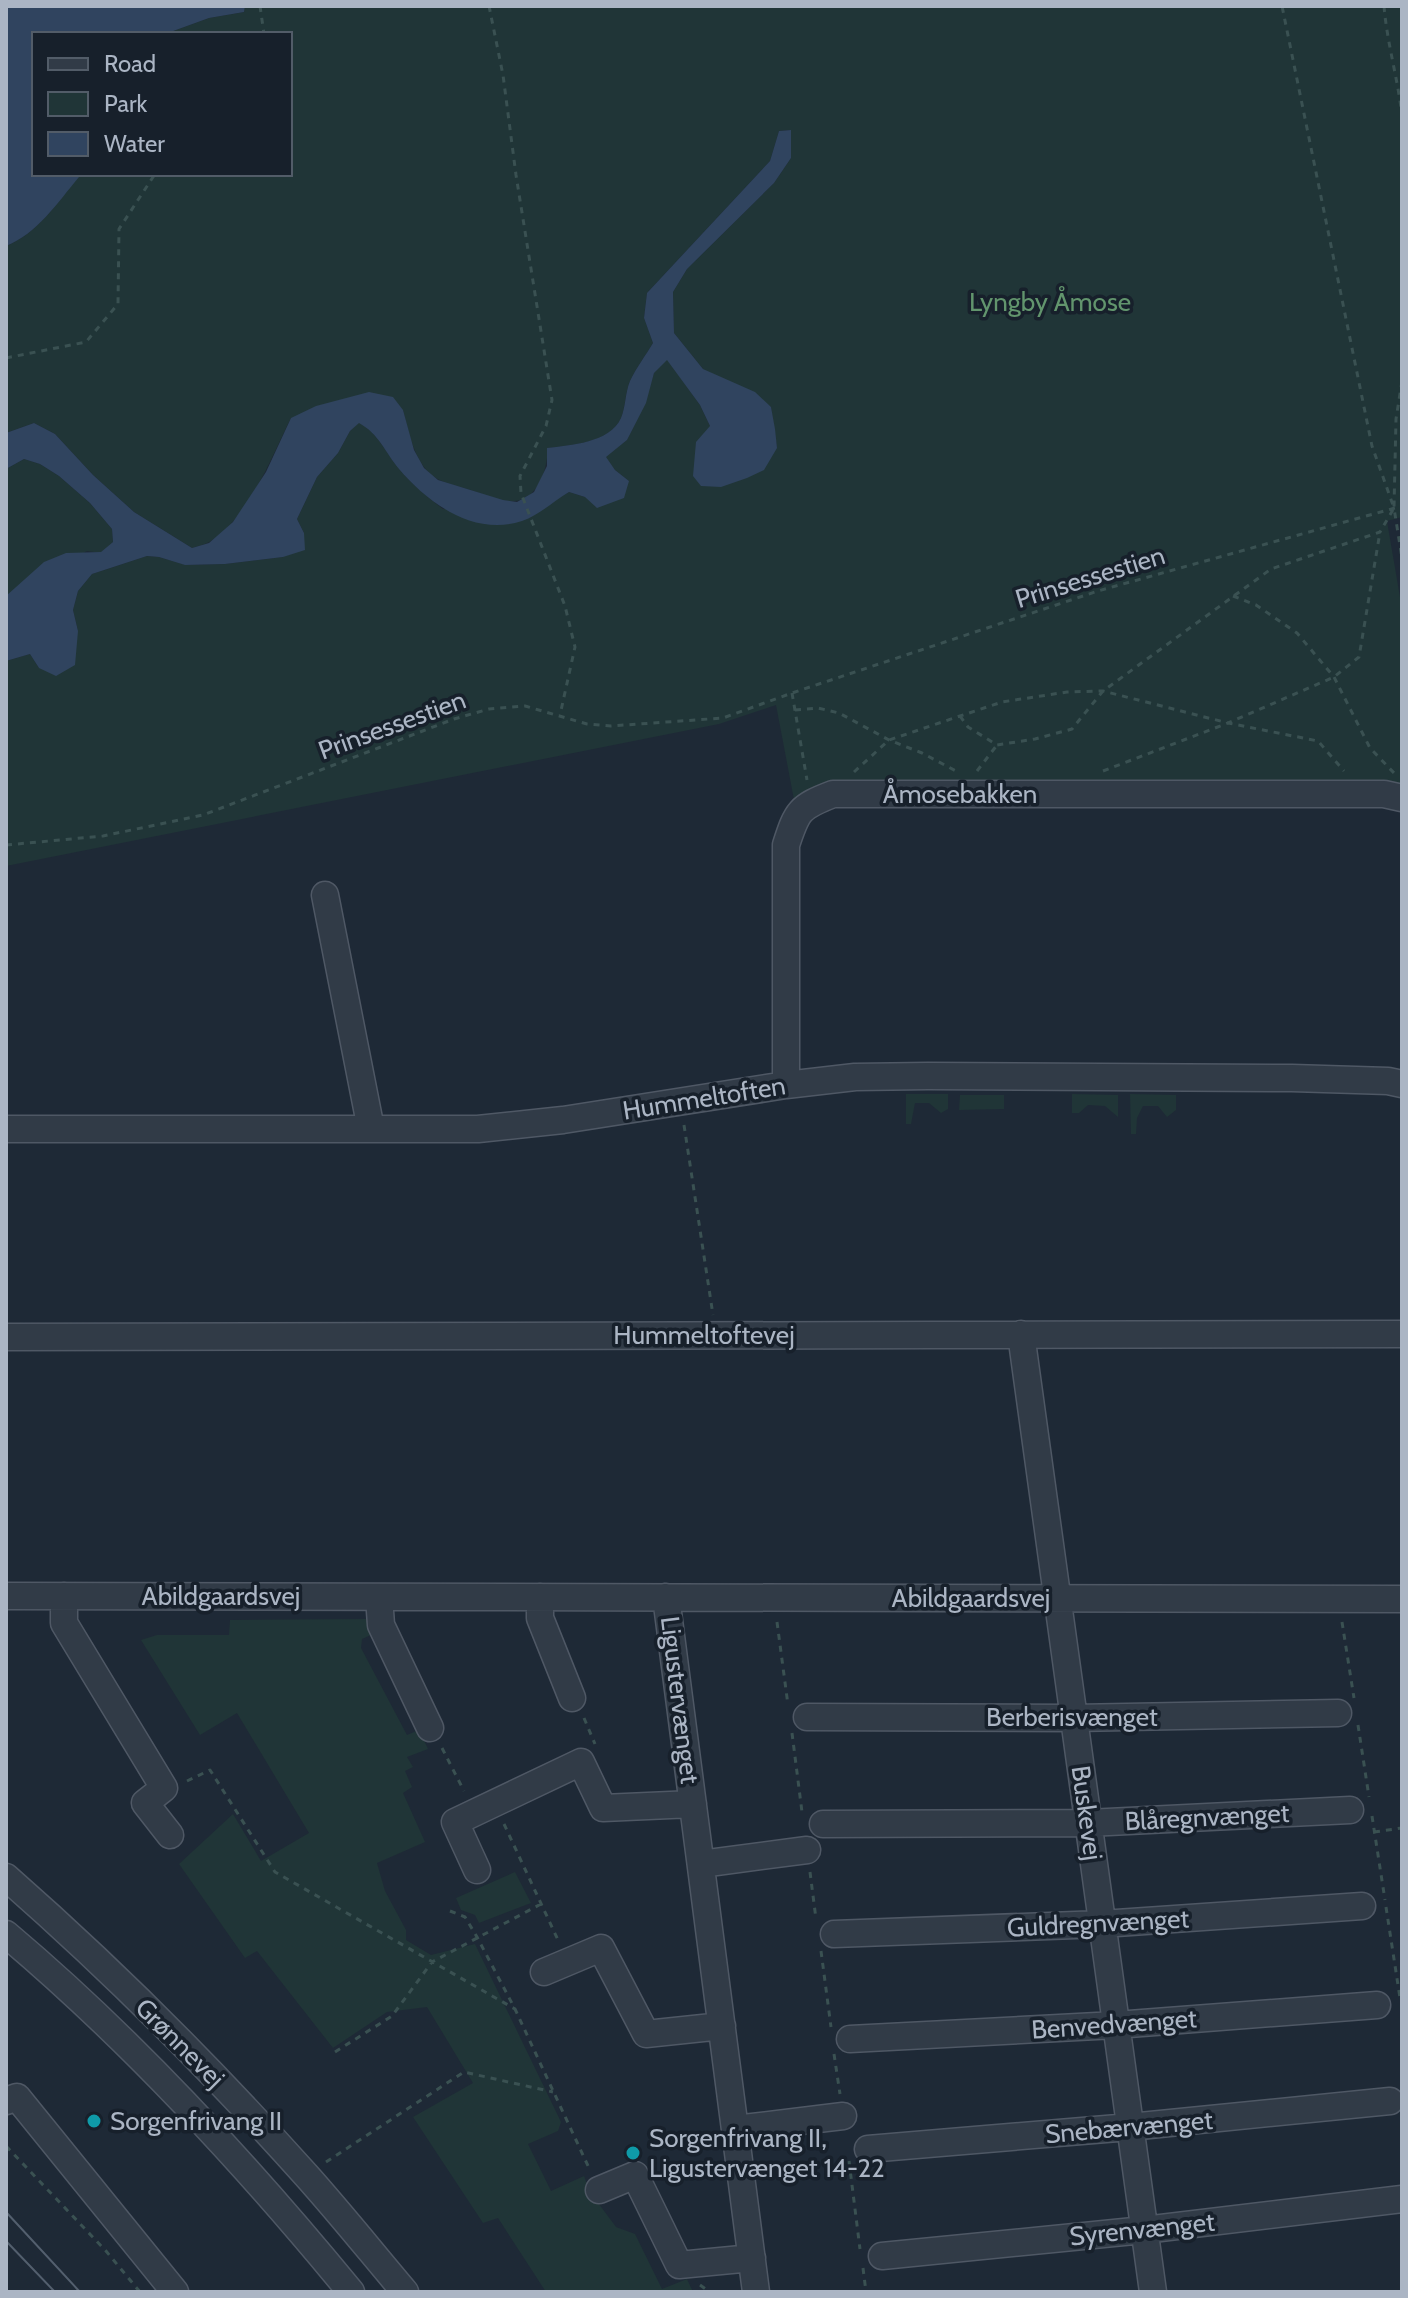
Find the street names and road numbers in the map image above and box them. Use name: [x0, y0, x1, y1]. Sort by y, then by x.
street label: Prinsessestien: [1011, 539, 1169, 615]
street label: Prinsessestien: [314, 684, 470, 766]
street label: Åmosebakken: [883, 778, 1037, 810]
street label: Hummeltoften: [620, 1069, 788, 1127]
street label: Hummeltoftevej: [613, 1319, 795, 1351]
street label: Abildgaardsvej: [142, 1580, 300, 1612]
street label: Abildgaardsvej: [892, 1582, 1050, 1614]
street label: Ligustervænget: [654, 1614, 706, 1786]
street label: Berberisvænget: [986, 1701, 1158, 1733]
street label: Buskevej: [1065, 1764, 1109, 1862]
street label: Blåregnvænget: [1124, 1797, 1290, 1837]
street label: Guldregnvænget: [1006, 1902, 1190, 1944]
street label: Grønnevej: [129, 1992, 231, 2094]
street label: Benvedvænget: [1030, 2002, 1198, 2046]
street label: Snebærvænget: [1044, 2104, 1214, 2150]
street label: Syrenvænget: [1068, 2205, 1216, 2253]

